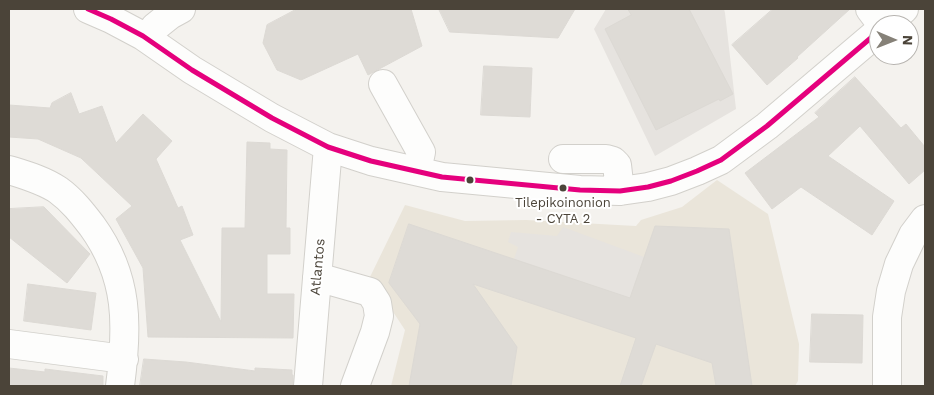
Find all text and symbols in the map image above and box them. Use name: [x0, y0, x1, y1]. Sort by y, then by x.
north arrow: [869, 15, 919, 65]
text: N: [900, 35, 916, 46]
unlabelled marker: [465, 175, 475, 185]
marker: Tilepikoinonion - CYTA 2: [558, 183, 568, 193]
place label: Tilepikoinonion - CYTA 2: [515, 195, 611, 226]
street label: Atlantos: [307, 238, 329, 296]

